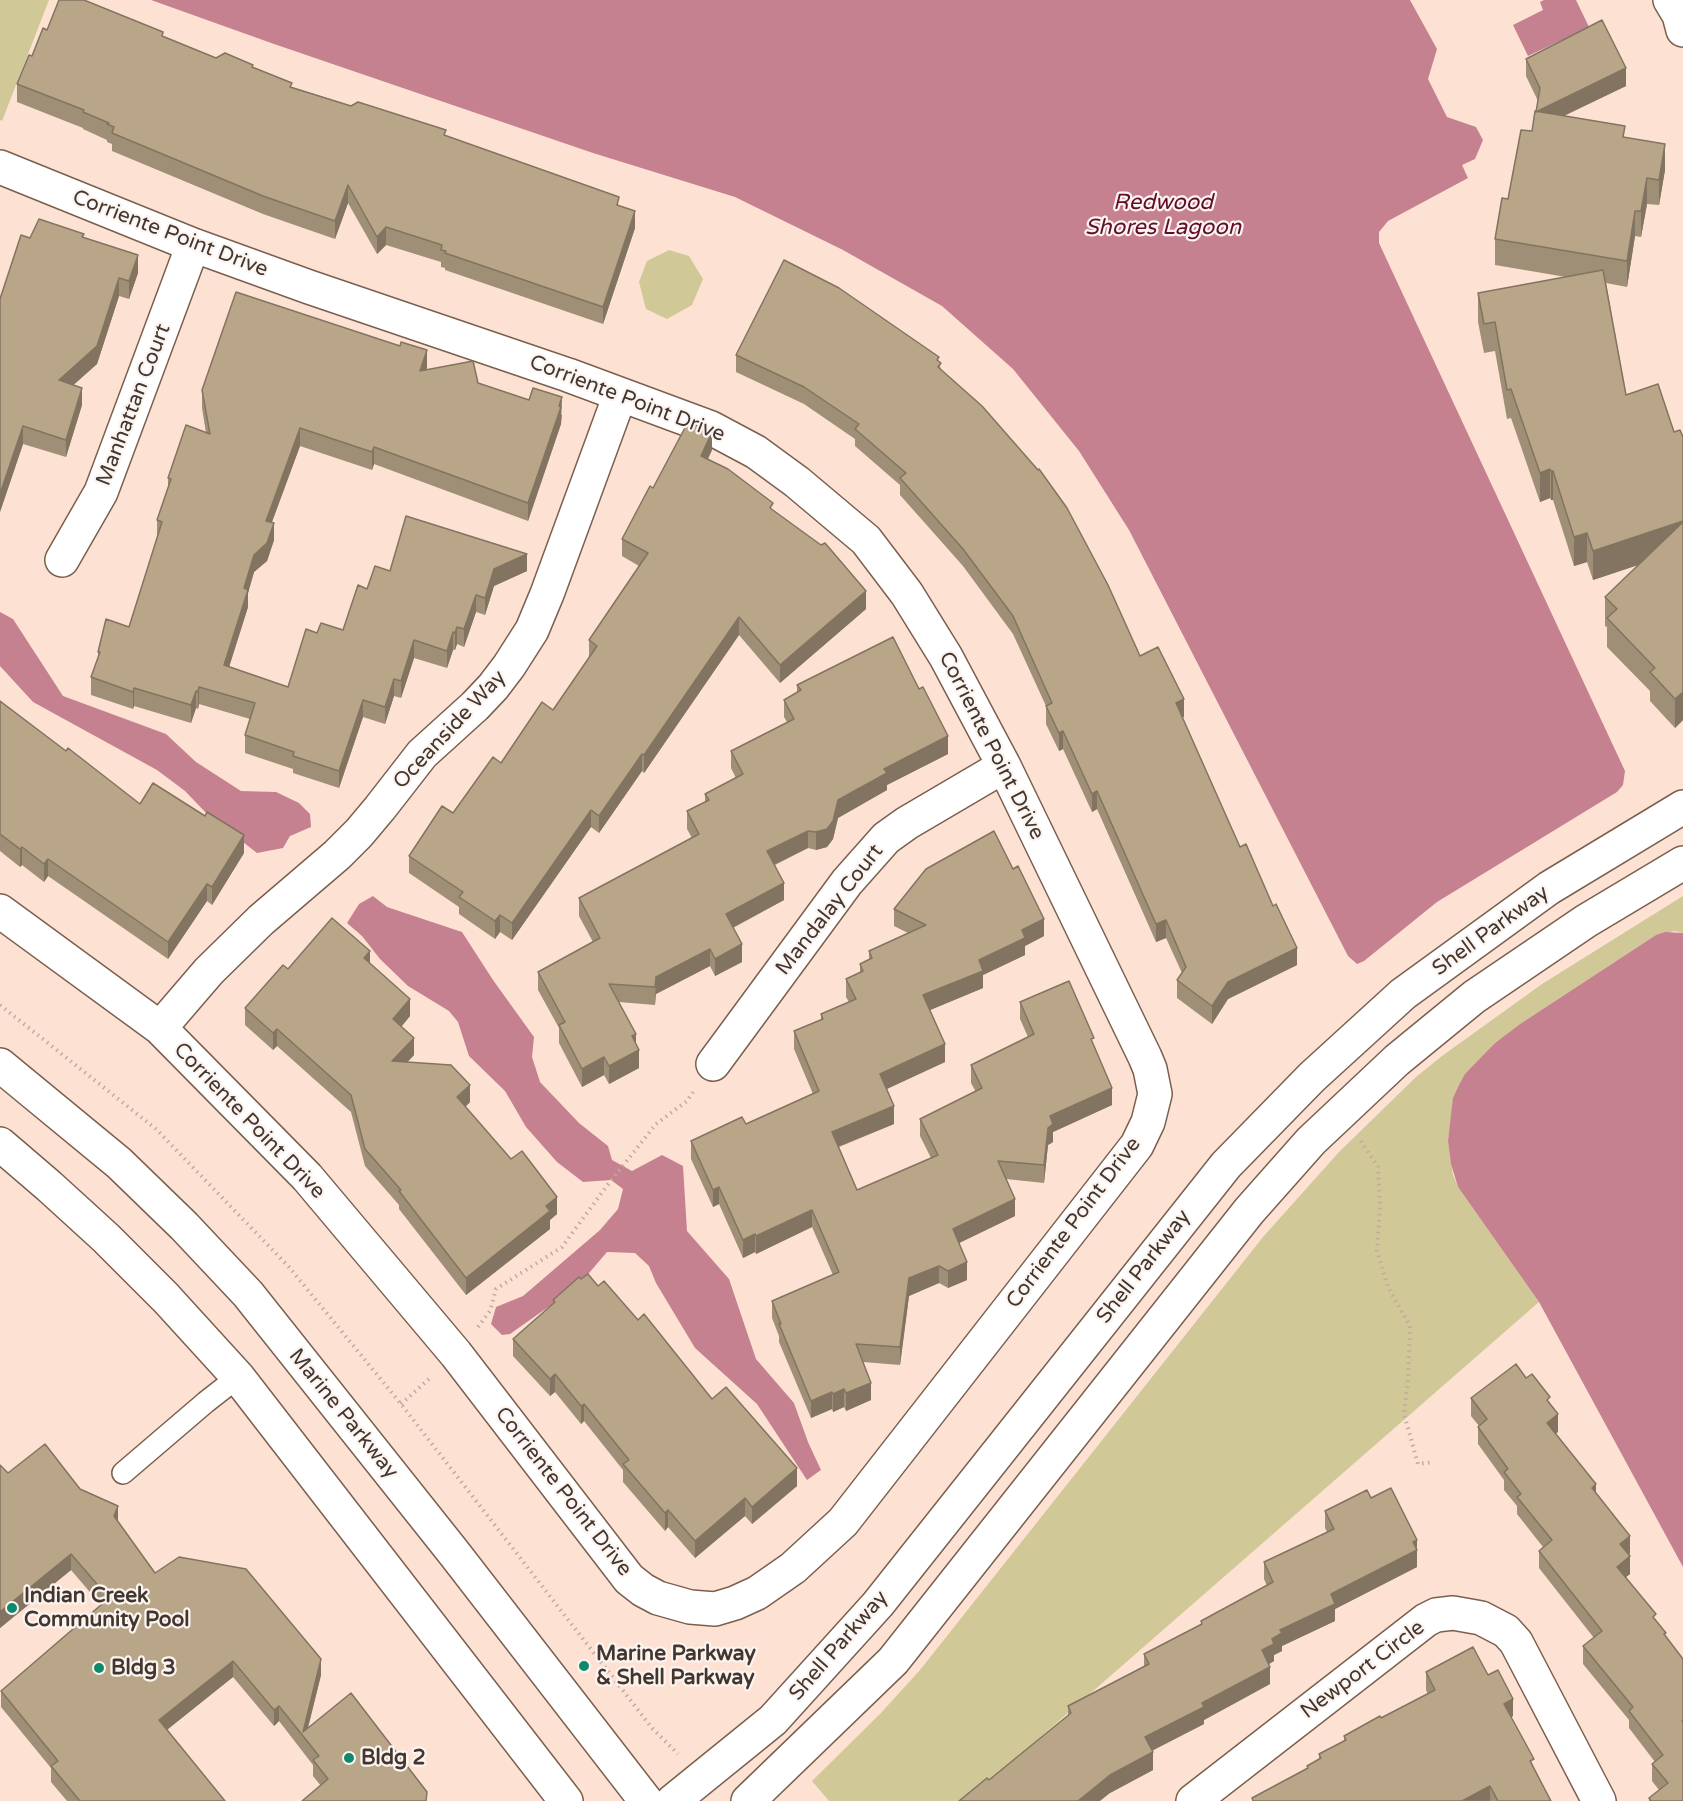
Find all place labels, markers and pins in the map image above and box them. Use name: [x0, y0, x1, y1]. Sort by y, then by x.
place label: Indian Creek Community Pool: [24, 1583, 190, 1633]
marker: Indian Creek Community Pool: [5, 1601, 19, 1615]
place label: Marine Parkway & Shell Parkway: [596, 1641, 756, 1691]
place label: Bldg 3: [111, 1655, 176, 1681]
marker: Marine Parkway & Shell Parkway: [577, 1659, 591, 1673]
marker: Bldg 3: [92, 1661, 106, 1675]
place label: Bldg 2: [361, 1745, 426, 1771]
marker: Bldg 2: [342, 1751, 356, 1765]

